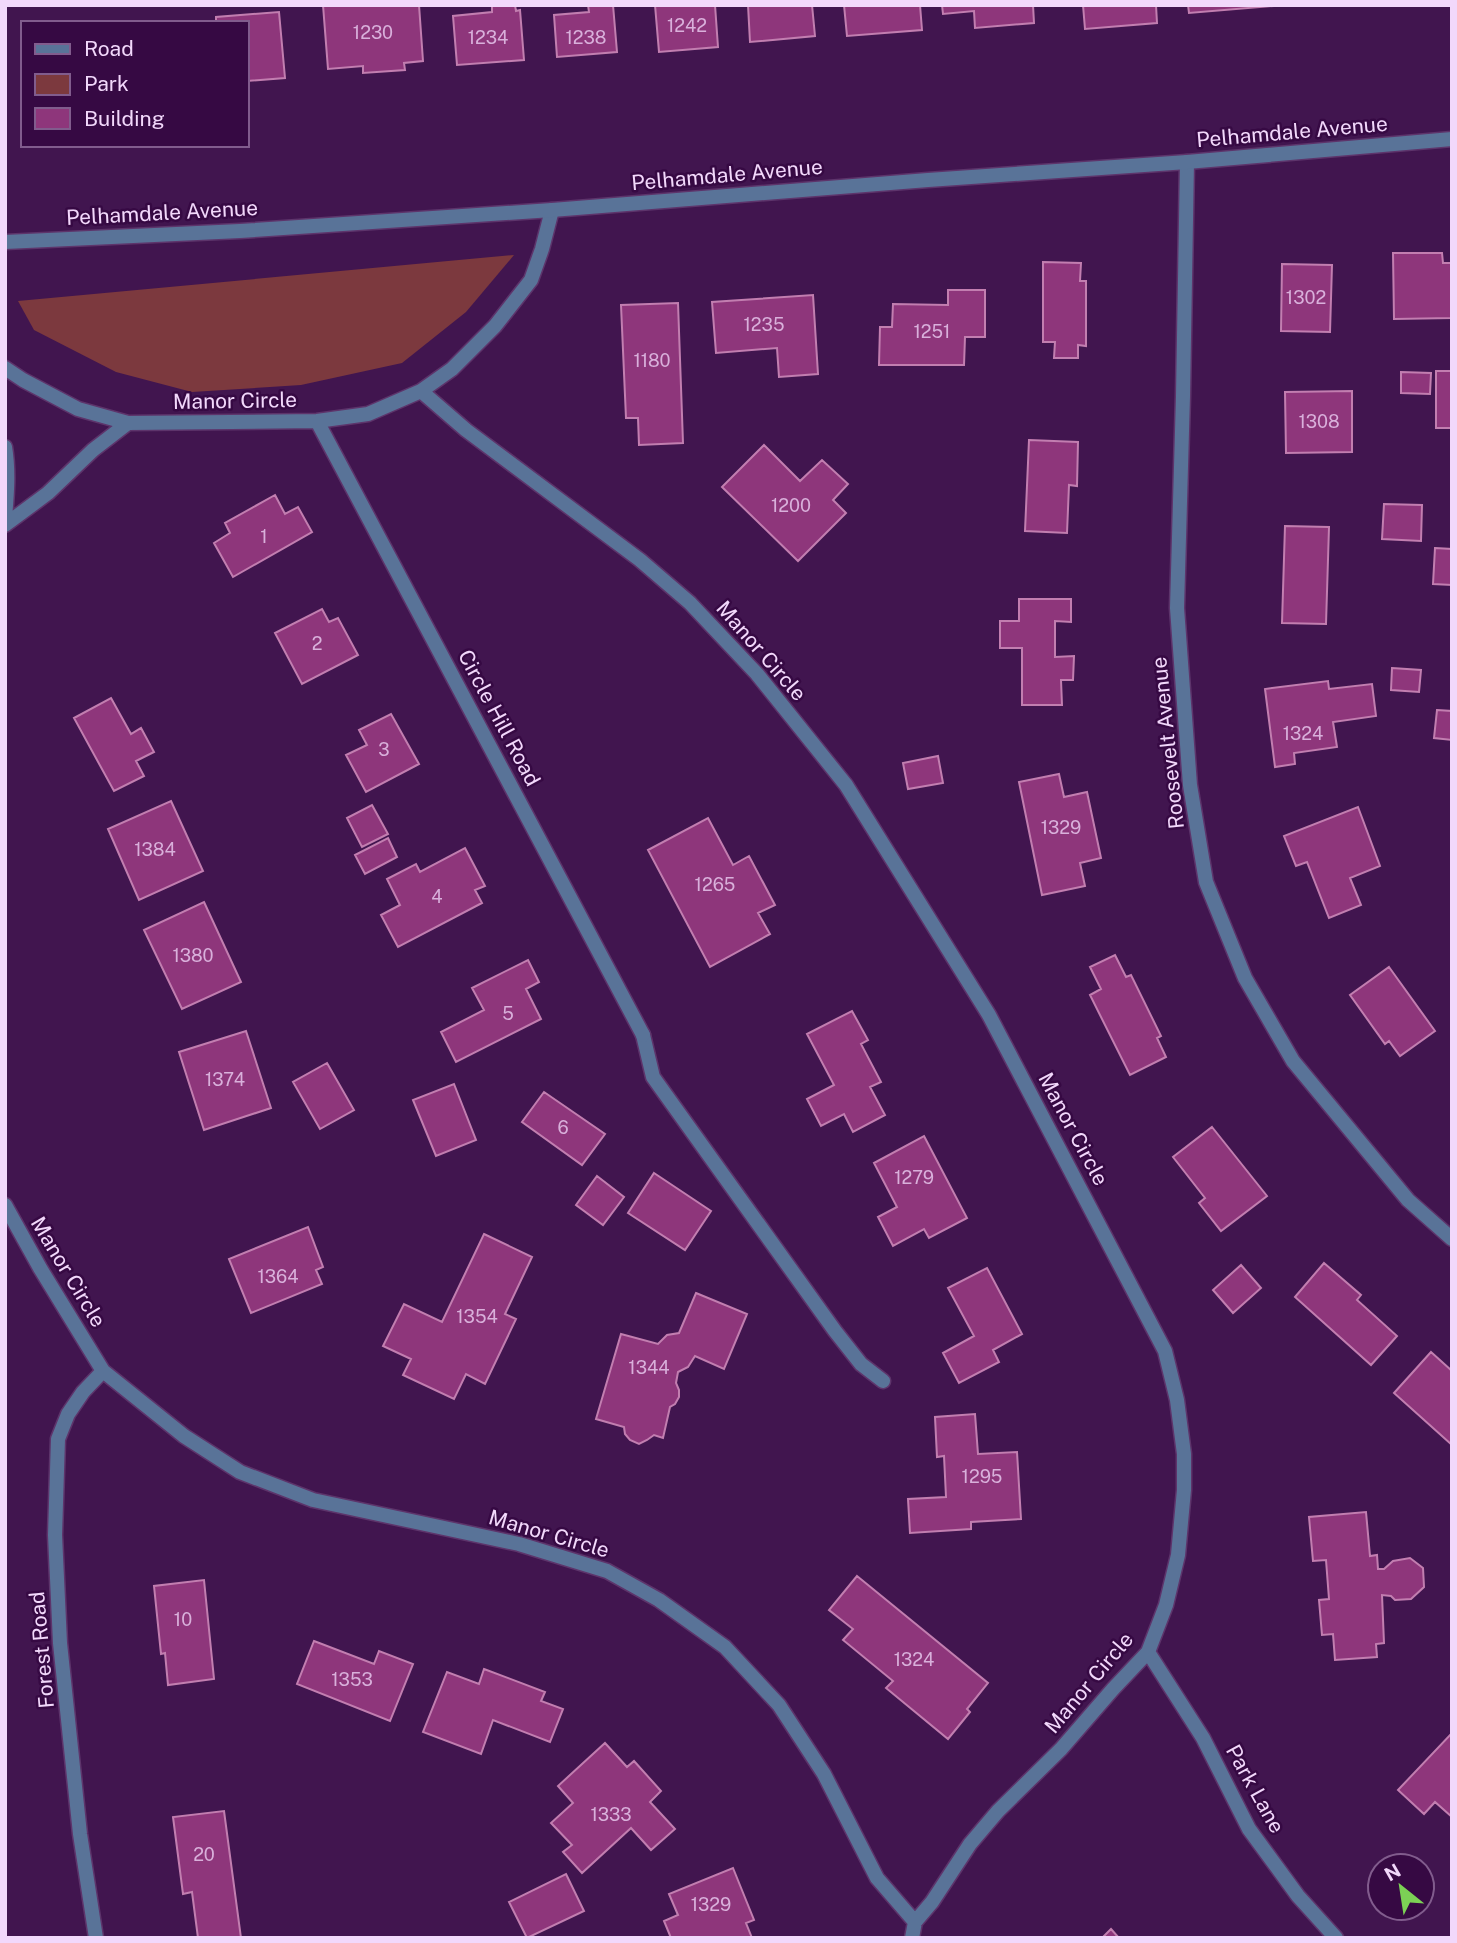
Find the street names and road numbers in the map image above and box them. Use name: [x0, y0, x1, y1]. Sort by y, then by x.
street label: Pelhamdale Avenue: [1195, 111, 1389, 152]
street label: Pelhamdale Avenue: [630, 154, 824, 195]
street label: Pelhamdale Avenue: [65, 195, 259, 230]
street label: Manor Circle: [173, 387, 297, 414]
street label: Manor Circle: [711, 596, 812, 706]
street label: Circle Hill Road: [453, 645, 546, 790]
street label: Roosevelt Avenue: [1146, 656, 1189, 830]
street label: Manor Circle: [1033, 1068, 1114, 1190]
street label: Manor Circle: [26, 1212, 111, 1331]
street label: Manor Circle: [486, 1504, 612, 1563]
street label: Forest Road: [24, 1591, 59, 1710]
street label: Manor Circle: [1039, 1627, 1138, 1738]
street label: Park Lane: [1221, 1740, 1290, 1837]

